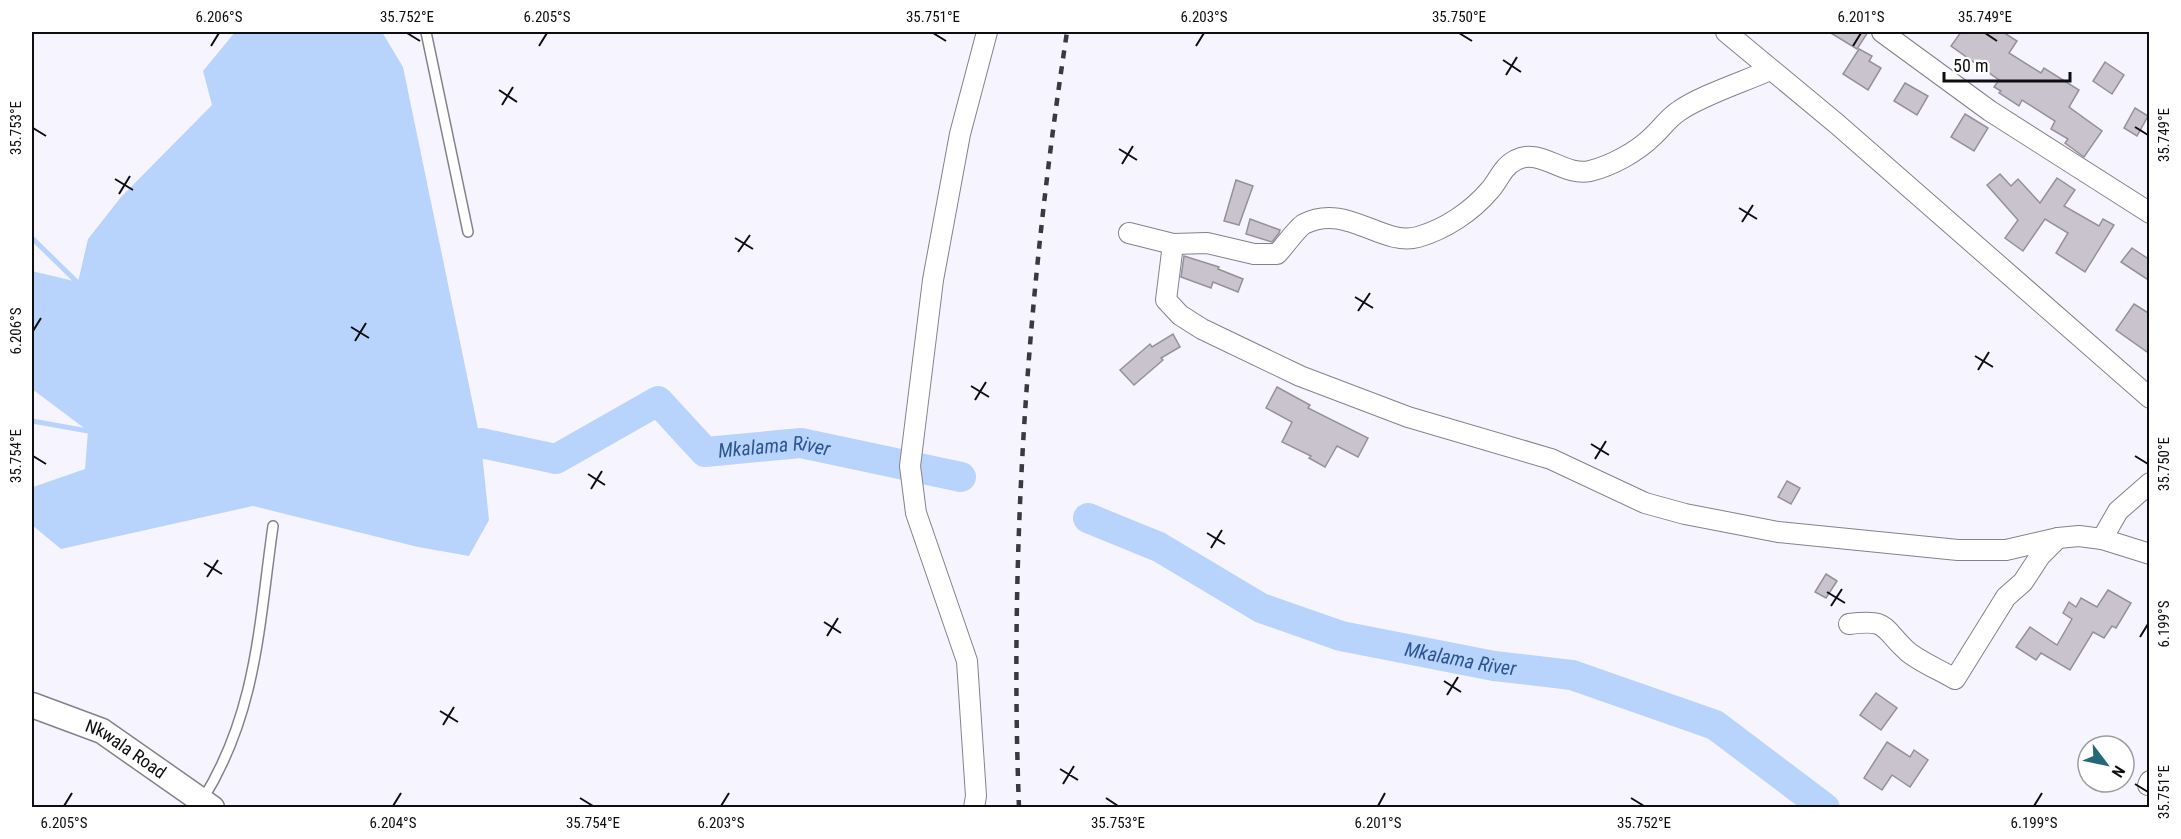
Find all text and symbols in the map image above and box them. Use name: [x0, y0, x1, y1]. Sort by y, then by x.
text: 6.206°S: [196, 8, 243, 26]
text: 35.752°E: [380, 8, 434, 26]
text: 6.205°S: [524, 8, 571, 26]
text: 35.751°E: [906, 8, 960, 26]
text: 6.203°S: [1181, 8, 1228, 26]
text: 35.750°E: [1432, 8, 1486, 26]
text: 6.201°S: [1838, 8, 1885, 26]
text: 35.749°E: [1958, 8, 2012, 26]
scale bar: [1944, 45, 2070, 83]
text: 50 m: [1953, 55, 1988, 76]
text: 35.753°E: [7, 101, 25, 155]
text: 35.749°E: [2155, 108, 2173, 162]
text: 6.206°S: [7, 307, 25, 354]
text: 35.754°E: [7, 429, 25, 483]
water label: Mkalama River: [717, 431, 834, 463]
text: 35.750°E: [2155, 437, 2173, 491]
text: 6.199°S: [2155, 600, 2173, 647]
water label: Mkalama River: [1403, 637, 1519, 681]
street label: Nkwala Road: [83, 715, 170, 783]
north arrow: [2076, 734, 2136, 794]
text: N: [2108, 762, 2129, 781]
text: 35.751°E: [2155, 765, 2173, 819]
text: 6.205°S: [41, 814, 88, 832]
text: 6.204°S: [370, 814, 417, 832]
text: 35.754°E: [566, 814, 620, 832]
text: 6.203°S: [698, 814, 745, 832]
text: 35.753°E: [1091, 814, 1145, 832]
text: 6.201°S: [1355, 814, 1402, 832]
text: 35.752°E: [1617, 814, 1671, 832]
text: 6.199°S: [2011, 814, 2058, 832]

